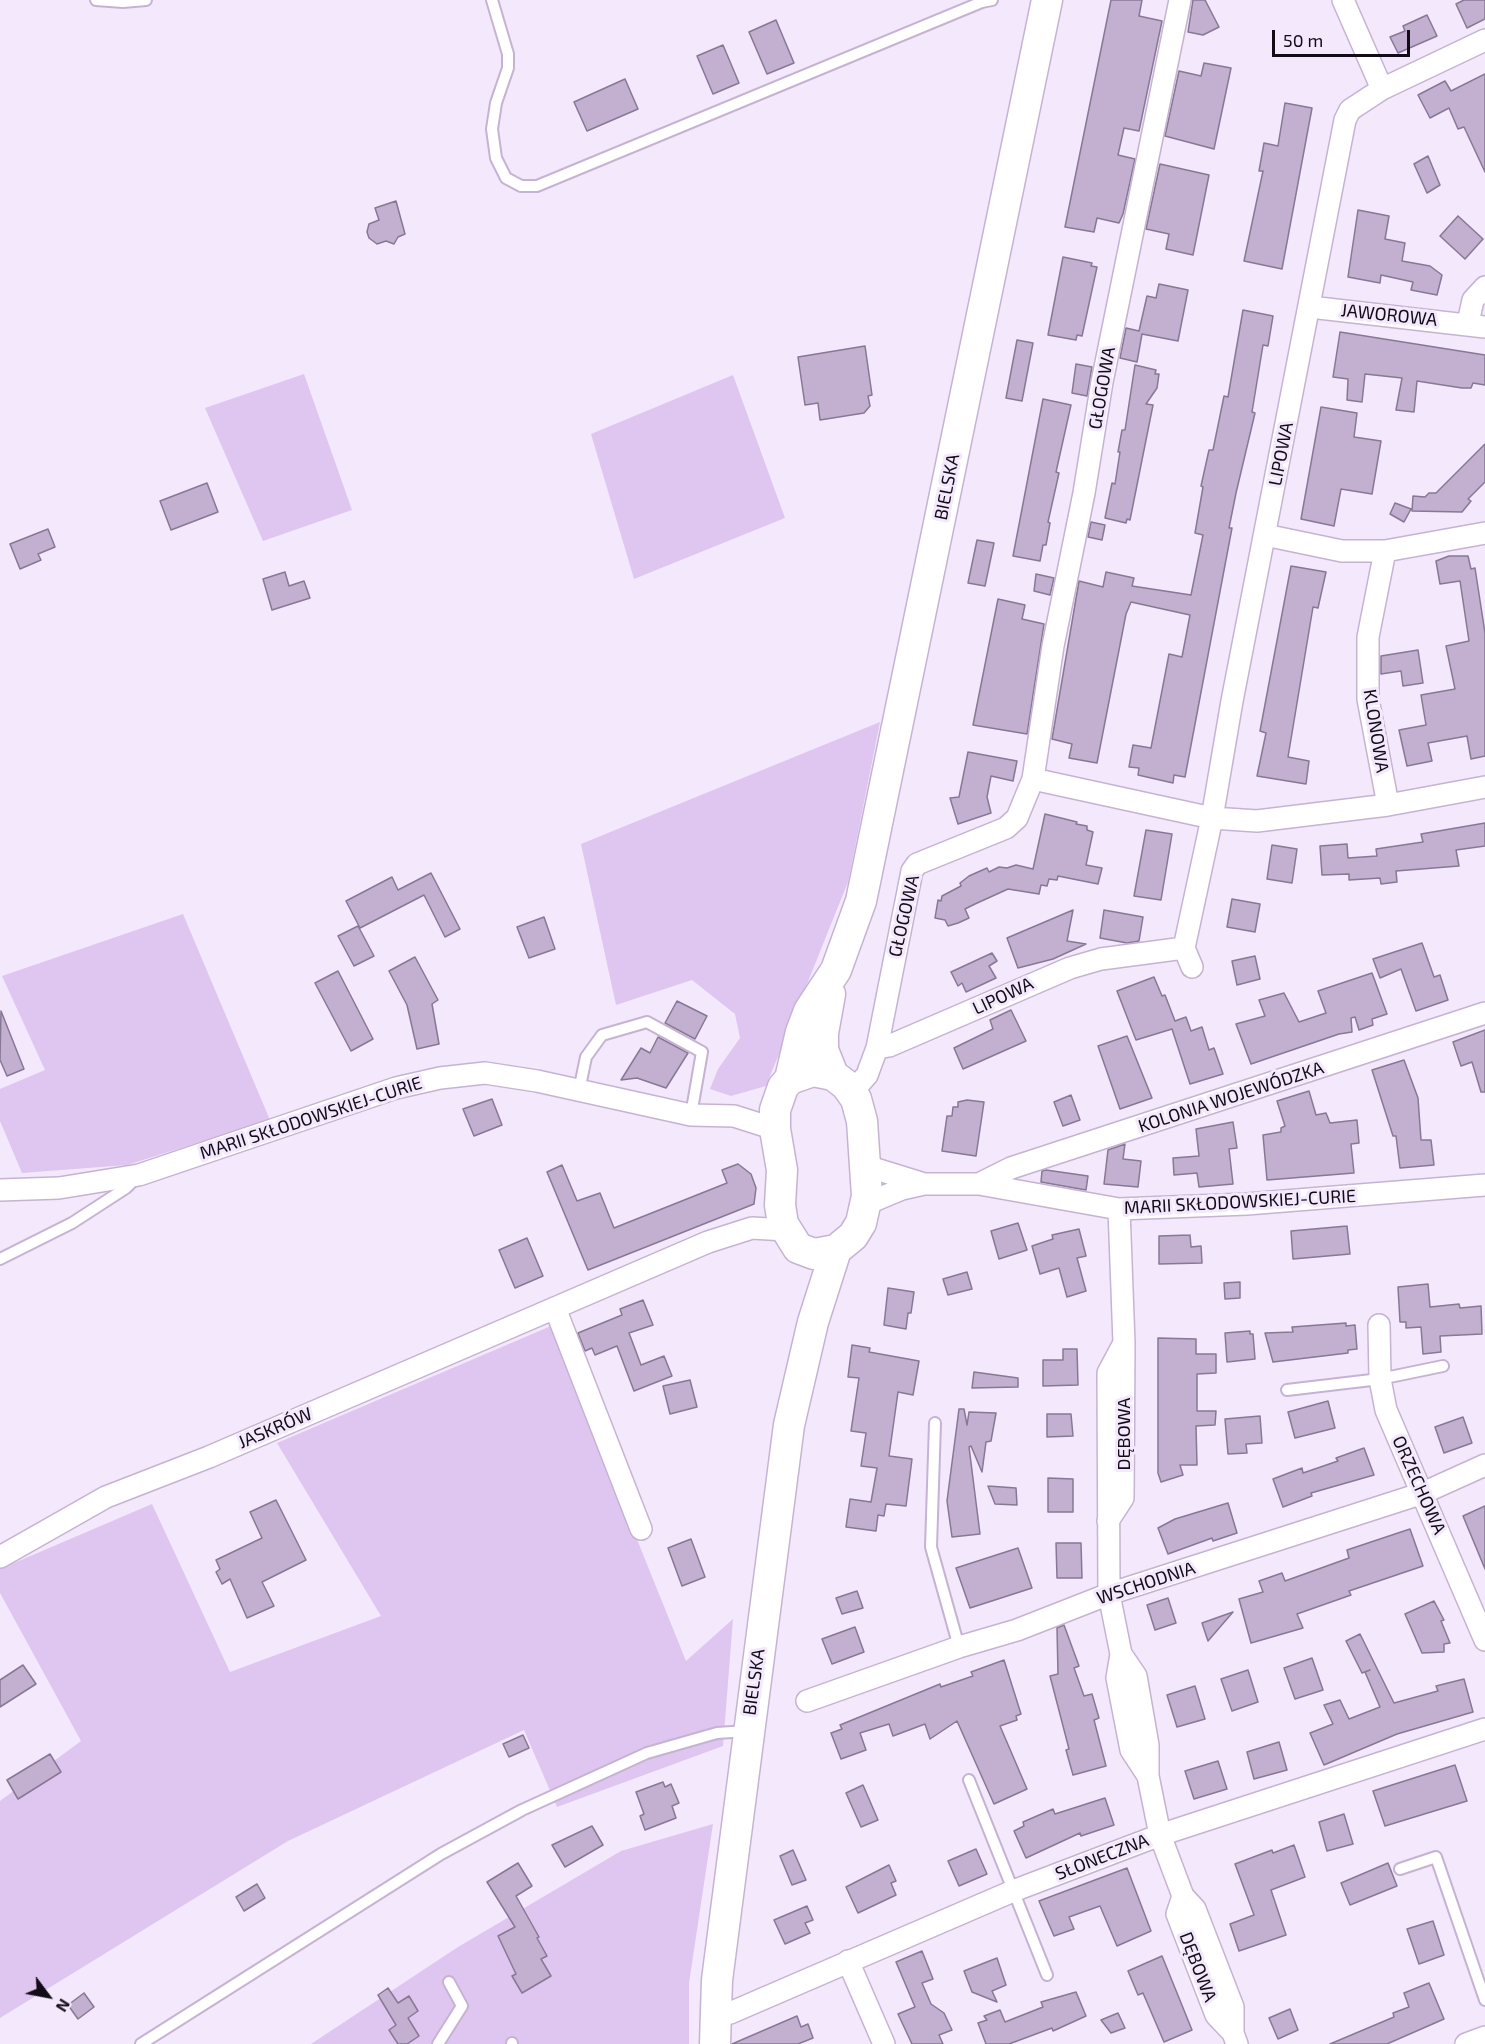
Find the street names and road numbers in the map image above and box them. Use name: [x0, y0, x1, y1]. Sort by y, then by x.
street label: JAWOROWA: [1340, 299, 1438, 331]
street label: GŁOGOWA: [1084, 345, 1120, 431]
street label: LIPOWA: [1264, 420, 1298, 488]
street label: BIELSKA: [930, 452, 964, 522]
street label: KLONOWA: [1359, 688, 1393, 774]
street label: GŁOGOWA: [884, 873, 924, 959]
street label: LIPOWA: [969, 973, 1037, 1019]
street label: KOLONIA WOJEWÓDZKA: [1136, 1057, 1326, 1137]
street label: MARII SKŁODOWSKIEJ-CURIE: [197, 1072, 425, 1164]
street label: MARII SKŁODOWSKIEJ-CURIE: [1123, 1185, 1357, 1219]
street label: DĘBOWA: [1113, 1397, 1135, 1471]
street label: JASKRÓW: [235, 1403, 315, 1453]
street label: ORZECHOWA: [1388, 1432, 1450, 1538]
street label: WSCHODNIA: [1094, 1557, 1198, 1609]
street label: BIELSKA: [739, 1647, 769, 1717]
street label: SŁONECZNA: [1052, 1829, 1152, 1885]
street label: DĘBOWA: [1175, 1929, 1221, 2005]

